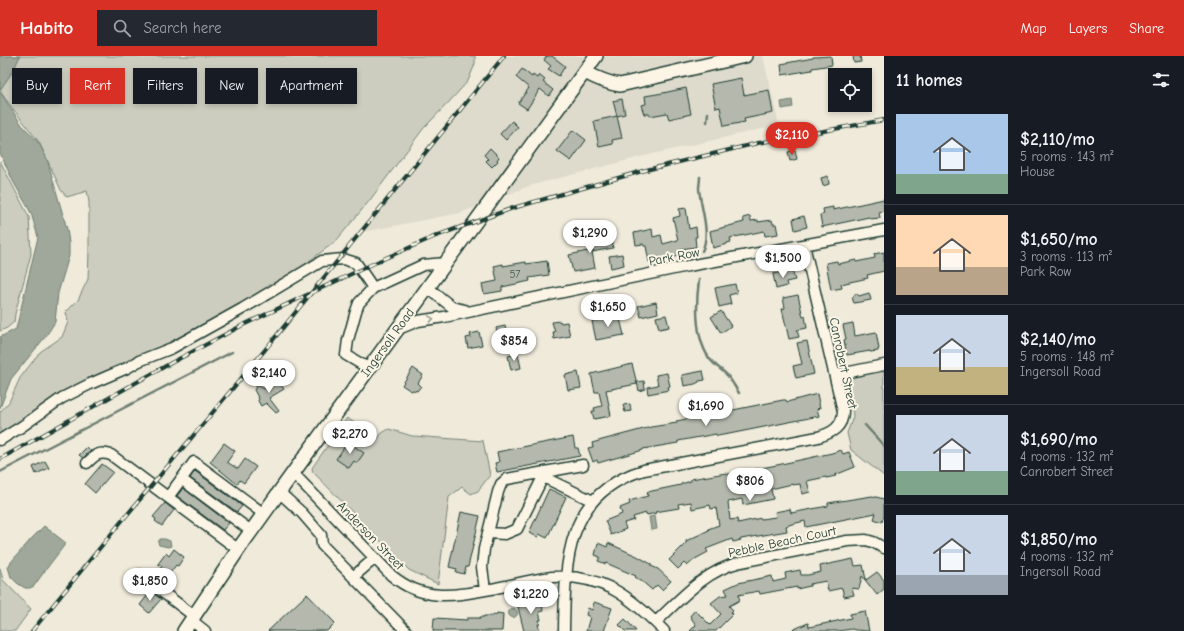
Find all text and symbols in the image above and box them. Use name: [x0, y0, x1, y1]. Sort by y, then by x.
search box: [97, 10, 377, 46]
text: Habito: [20, 17, 73, 39]
icon: search: [111, 17, 133, 39]
text: Search here: [143, 19, 221, 37]
text: Map: [1020, 20, 1047, 37]
text: Layers: [1069, 20, 1107, 37]
text: Share: [1129, 20, 1164, 37]
chip: Buy: [12, 68, 62, 104]
chip: Rent: [70, 68, 125, 104]
chip: Filters: [133, 68, 197, 104]
chip: New: [205, 68, 258, 104]
chip: Apartment: [266, 68, 357, 104]
map controls: [828, 68, 872, 112]
button: locate: [828, 68, 872, 112]
icon: filters: [1150, 69, 1172, 91]
text: 11 homes: [896, 71, 962, 90]
pin: $2,110: [759, 122, 825, 156]
text: $2,110: [775, 127, 809, 142]
icon: home: [928, 130, 976, 178]
text: $2,110/mo: [1020, 130, 1095, 149]
text: 5 rooms · 143 m²: [1020, 149, 1114, 164]
text: House: [1020, 164, 1055, 179]
pin: $1,290: [557, 220, 623, 254]
text: $1,290: [572, 225, 608, 240]
text: $1,650/mo: [1020, 230, 1098, 249]
icon: home: [928, 231, 976, 279]
street label: Park Row: [647, 244, 701, 269]
pin: $1,500: [750, 245, 816, 279]
text: 3 rooms · 113 m²: [1020, 249, 1112, 264]
text: $1,500: [764, 250, 802, 265]
text: Park Row: [1020, 264, 1071, 279]
house number: 57: [509, 268, 521, 281]
pin: $1,650: [575, 294, 641, 328]
text: $1,650: [590, 299, 626, 314]
street label: Ingersoll Road: [357, 305, 417, 380]
one-way arrow: [428, 315, 434, 323]
street label: Canrobert Street: [827, 316, 861, 411]
pin: $854: [490, 328, 538, 362]
text: $2,140/mo: [1020, 330, 1096, 349]
icon: home: [928, 331, 976, 379]
text: $854: [500, 333, 528, 348]
text: 5 rooms · 148 m²: [1020, 349, 1114, 364]
pin: $2,140: [236, 360, 302, 394]
text: Ingersoll Road: [1020, 364, 1101, 379]
text: $2,140: [251, 365, 287, 380]
pin: $1,690: [673, 393, 739, 427]
text: $1,690: [688, 398, 724, 413]
pin: $2,270: [317, 421, 383, 455]
text: $2,270: [332, 426, 368, 441]
text: $1,690/mo: [1020, 430, 1097, 449]
icon: home: [928, 431, 976, 479]
text: 4 rooms · 132 m²: [1020, 449, 1113, 464]
text: Canrobert Street: [1020, 464, 1113, 479]
pin: $806: [726, 468, 774, 502]
text: $806: [736, 473, 764, 488]
street label: Anderson Street: [334, 498, 408, 574]
street label: Pebble Beach Court: [727, 522, 839, 560]
text: $1,850/mo: [1020, 530, 1097, 549]
icon: home: [928, 531, 976, 579]
text: 4 rooms · 132 m²: [1020, 549, 1113, 564]
text: Ingersoll Road: [1020, 564, 1101, 579]
pin: $1,850: [117, 568, 183, 602]
text: $1,850: [132, 573, 168, 588]
pin: $1,220: [498, 581, 564, 615]
text: $1,220: [513, 586, 549, 601]

